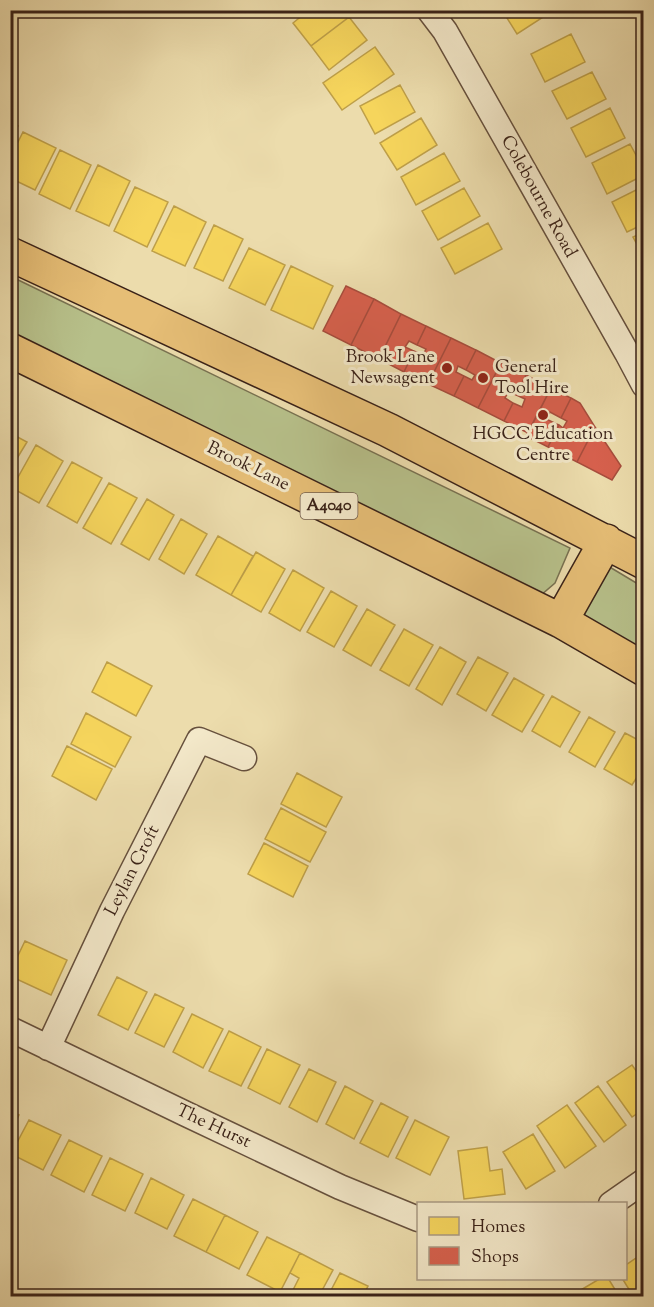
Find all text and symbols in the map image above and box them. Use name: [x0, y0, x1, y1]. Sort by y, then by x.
street label: Colebourne Road: [493, 131, 583, 263]
place label: Brook Lane Newsagent: [346, 345, 435, 392]
place label: General Tool Hire: [495, 355, 569, 402]
marker: Brook Lane Newsagent: [440, 361, 454, 375]
marker: General Tool Hire: [476, 371, 490, 385]
marker: HGCC Education Centre: [536, 408, 550, 422]
place label: HGCC Education Centre: [473, 422, 614, 469]
street label: Brook Lane: [202, 436, 294, 498]
road number: A4040: [300, 493, 358, 519]
street label: Leylan Croft: [99, 821, 167, 921]
street label: The Hurst: [171, 1098, 255, 1156]
legend: [417, 1202, 627, 1280]
text: Homes: [471, 1215, 525, 1241]
text: Shops: [471, 1245, 519, 1271]

